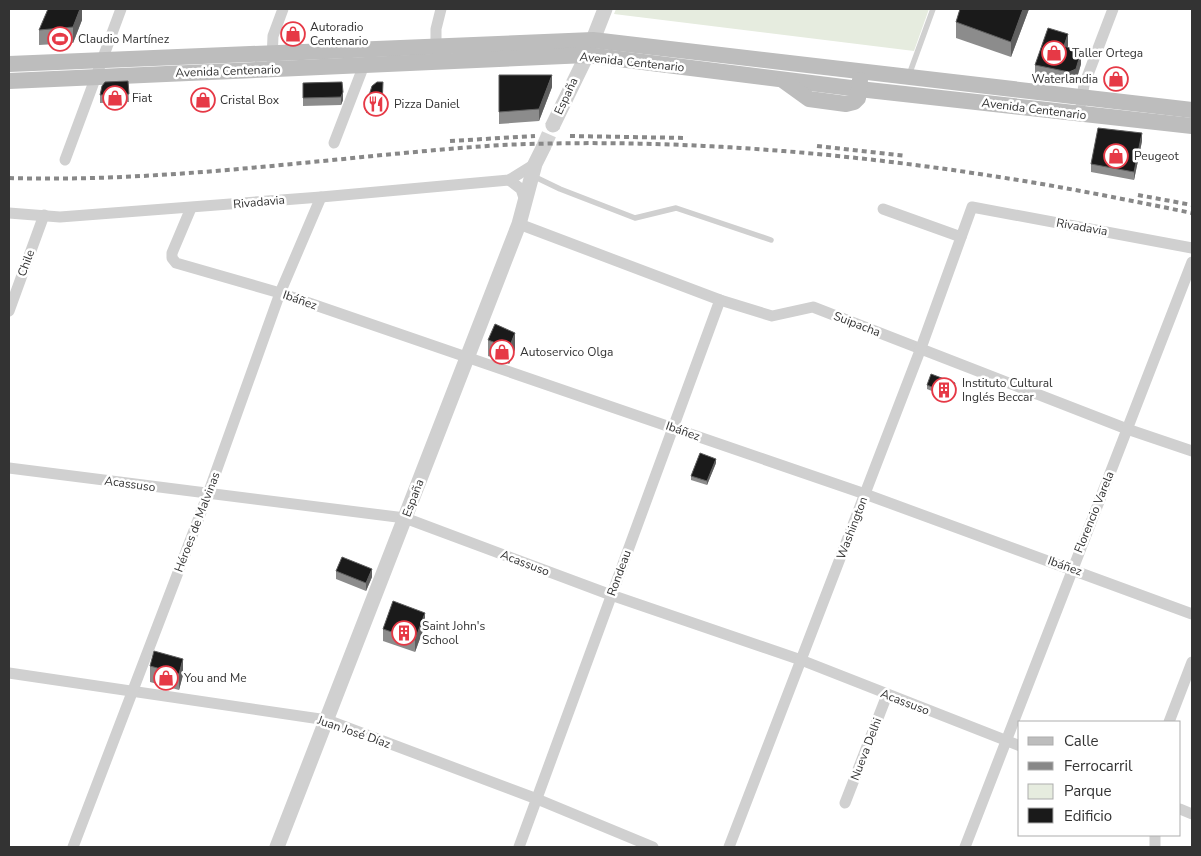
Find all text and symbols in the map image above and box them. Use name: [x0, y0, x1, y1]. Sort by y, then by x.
place label: Autoradio Centenario: [310, 19, 369, 49]
shop icon: Autoradio Centenario: [280, 21, 306, 47]
sports icon: Claudio Martínez: [47, 26, 73, 52]
place label: Claudio Martínez: [78, 31, 170, 47]
shop icon: Taller Ortega: [1041, 40, 1067, 66]
place label: Taller Ortega: [1072, 45, 1143, 61]
street label: Avenida Centenario: [579, 49, 685, 75]
street label: Avenida Centenario: [175, 61, 281, 81]
shop icon: Waterlandia: [1103, 66, 1129, 92]
place label: Waterlandia: [1031, 71, 1098, 87]
street label: España: [550, 75, 582, 117]
shop icon: Fiat: [102, 85, 128, 111]
shop icon: Cristal Box: [190, 87, 216, 113]
place label: Fiat: [132, 90, 153, 106]
restaurant icon: Pizza Daniel: [363, 91, 389, 117]
place label: Cristal Box: [220, 92, 280, 108]
street label: Avenida Centenario: [981, 95, 1088, 123]
place label: Pizza Daniel: [394, 96, 460, 112]
shop icon: Peugeot: [1103, 143, 1129, 169]
place label: Peugeot: [1134, 148, 1179, 164]
street label: Rivadavia: [232, 192, 286, 212]
street label: Rivadavia: [1055, 215, 1109, 239]
street label: Chile: [14, 247, 38, 279]
street label: Ibáñez: [281, 287, 320, 313]
street label: Suipacha: [831, 308, 883, 340]
shop icon: Autoservico Olga: [489, 339, 515, 365]
place label: Autoservico Olga: [520, 344, 613, 360]
place label: Instituto Cultural Inglés Beccar: [962, 375, 1053, 405]
building icon: Instituto Cultural Inglés Beccar: [931, 377, 957, 403]
street label: Ibáñez: [664, 418, 703, 444]
street label: Héroes de Malvinas: [171, 469, 224, 574]
street label: Florencio Varela: [1070, 469, 1118, 555]
street label: Acassuso: [103, 473, 157, 496]
street label: España: [399, 477, 427, 519]
street label: Washington: [833, 494, 871, 562]
street label: Acassuso: [498, 546, 552, 580]
street label: Rondeau: [603, 548, 635, 598]
street label: Ibáñez: [1046, 552, 1085, 580]
place label: Saint John's School: [422, 618, 485, 648]
building icon: Saint John's School: [391, 620, 417, 646]
shop icon: You and Me: [153, 665, 179, 691]
place label: You and Me: [183, 670, 247, 686]
street label: Acassuso: [878, 685, 932, 719]
street label: Juan José Díaz: [314, 712, 393, 752]
street label: Nueva Delhi: [847, 715, 885, 783]
legend: [1018, 721, 1181, 836]
text: Calle: [1064, 731, 1099, 751]
text: Ferrocarril: [1064, 756, 1133, 776]
text: Parque: [1064, 781, 1112, 801]
text: Edificio: [1064, 806, 1112, 826]

